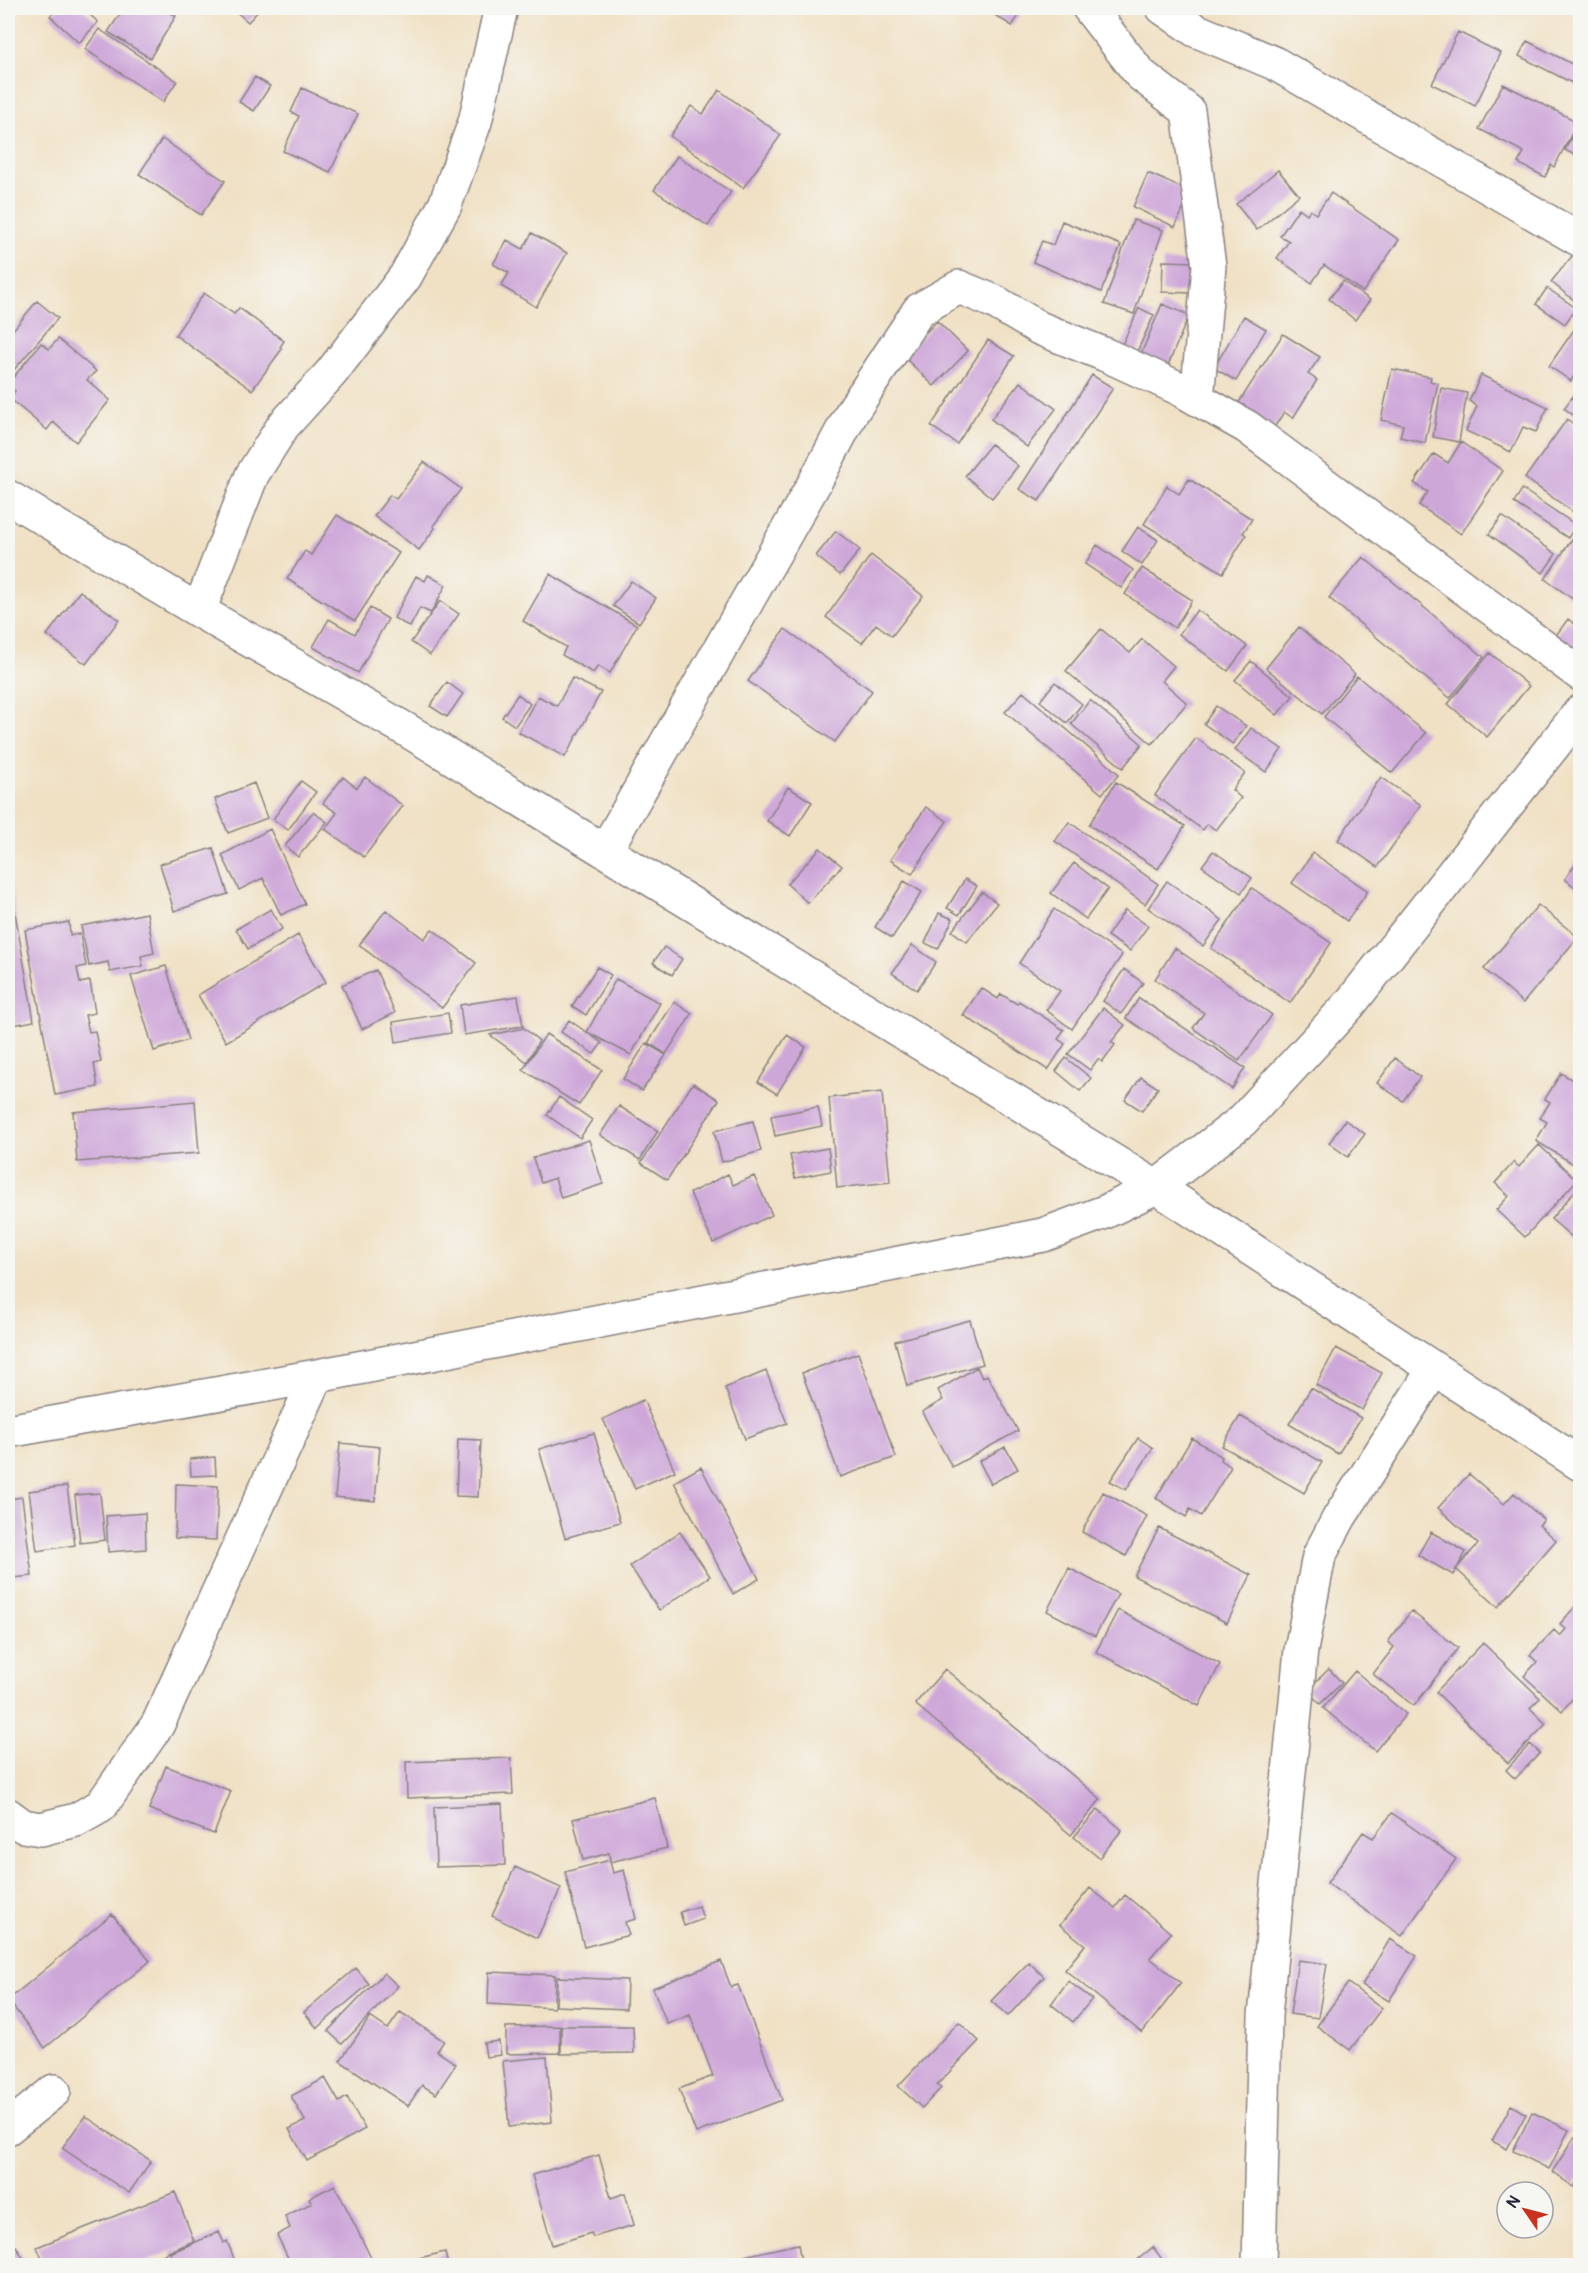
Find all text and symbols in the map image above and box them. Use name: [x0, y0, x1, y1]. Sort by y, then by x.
north arrow: [1495, 2180, 1555, 2240]
text: N: [1502, 2192, 1525, 2212]

